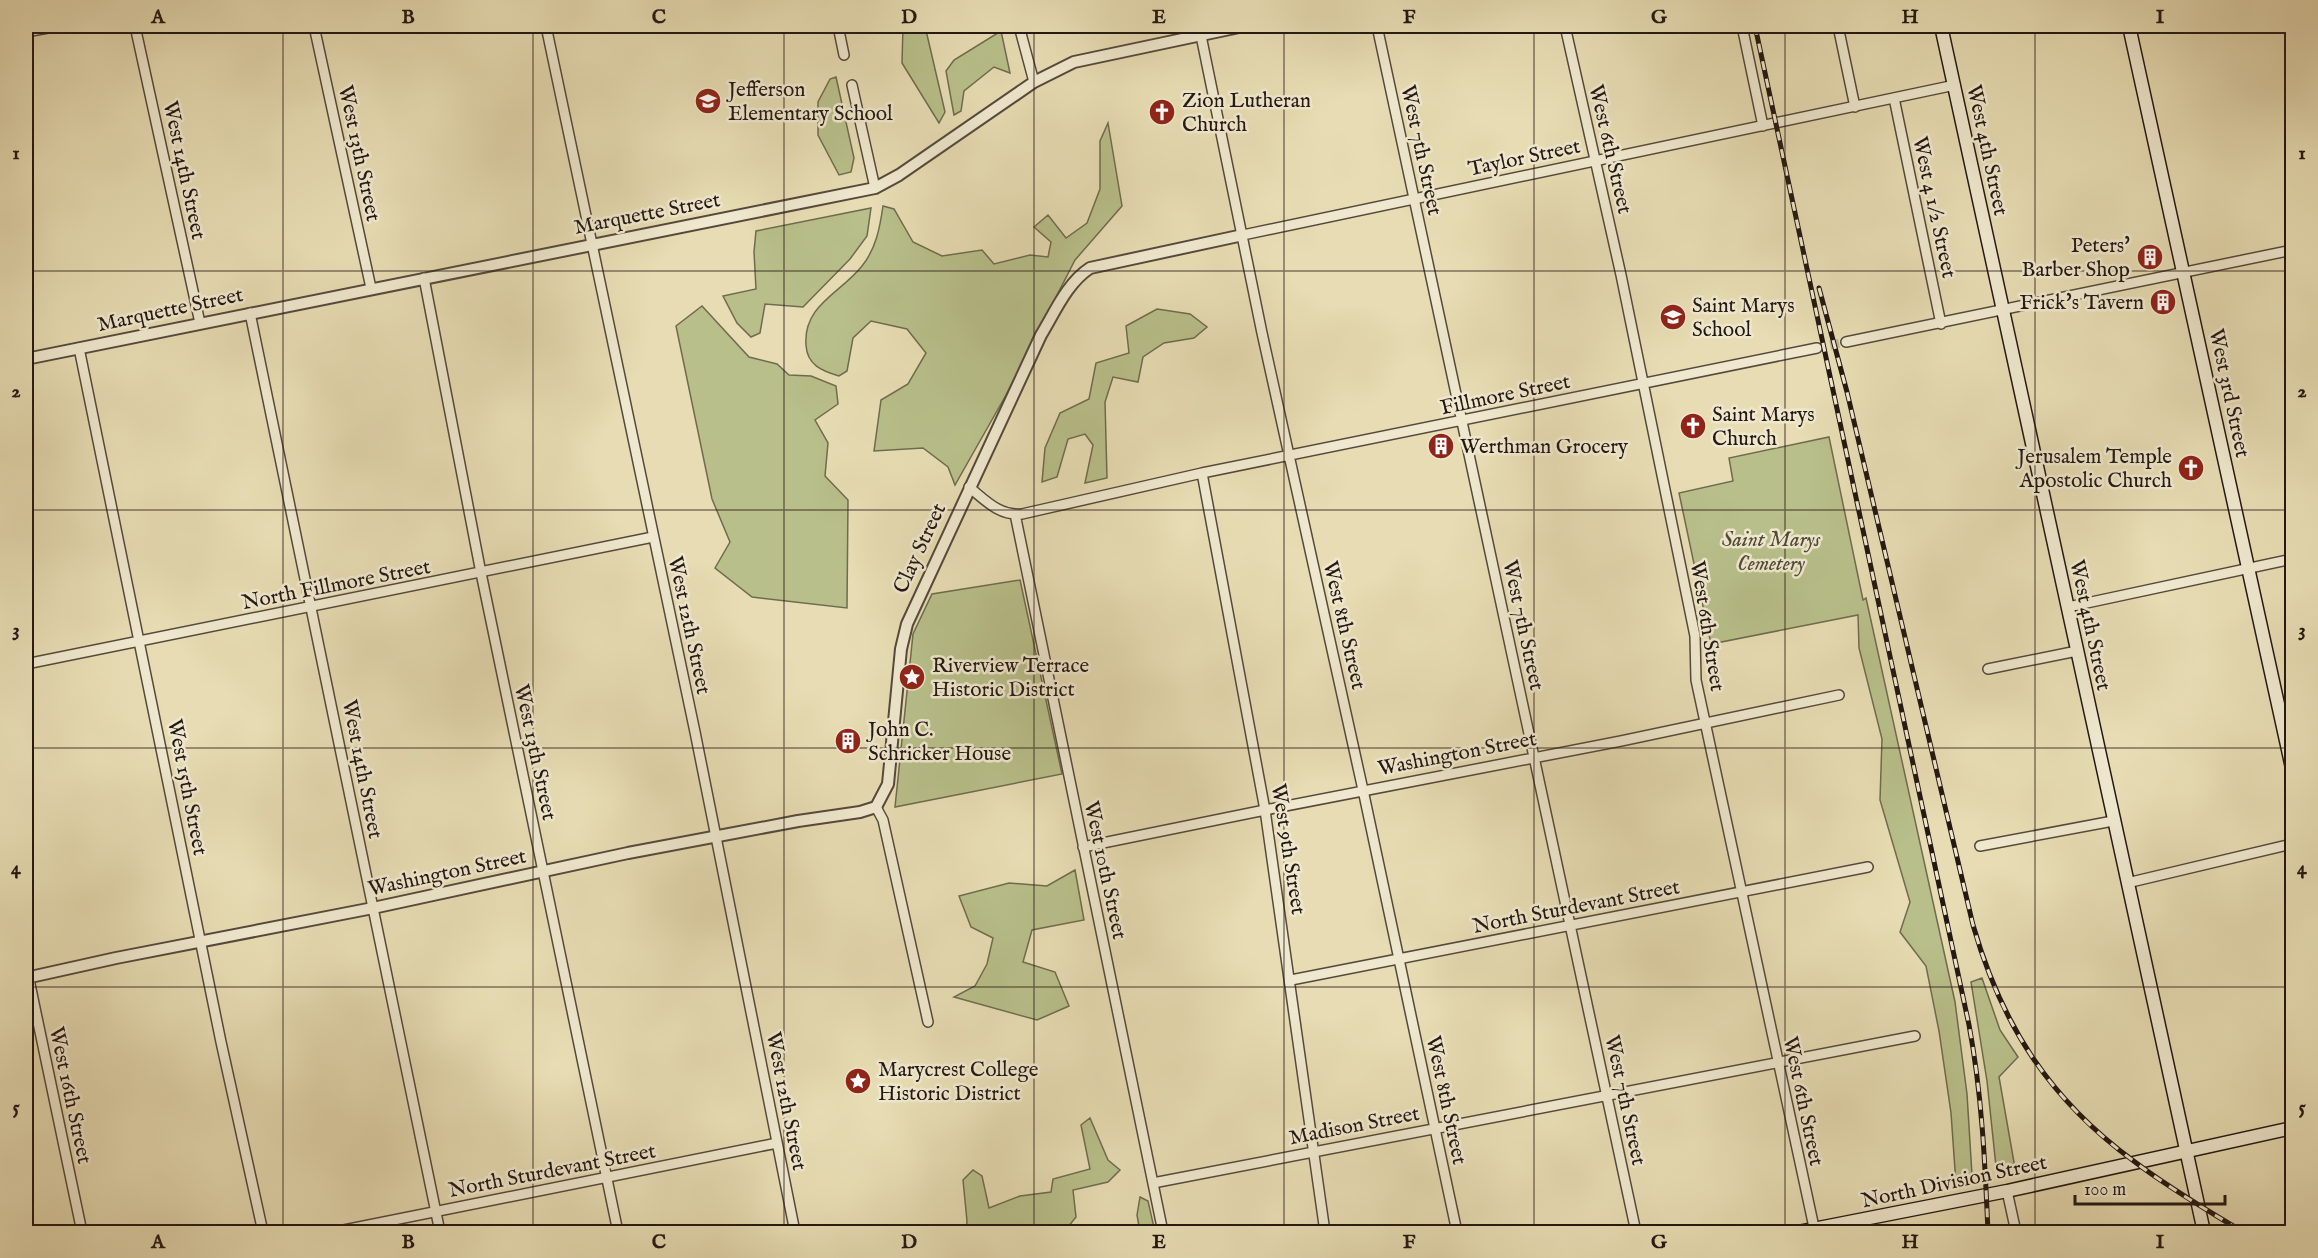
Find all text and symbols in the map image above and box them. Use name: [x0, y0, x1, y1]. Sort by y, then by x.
text: A: [150, 5, 166, 30]
text: B: [401, 5, 415, 30]
text: C: [652, 5, 666, 30]
text: D: [901, 5, 917, 30]
text: E: [1152, 5, 1166, 30]
text: F: [1403, 5, 1416, 30]
text: G: [1651, 5, 1668, 30]
text: H: [1901, 5, 1919, 30]
text: I: [2156, 5, 2165, 30]
place label: Jefferson Elementary School: [726, 77, 893, 128]
street label: West 6th Street: [1582, 82, 1638, 217]
street label: West 4th Street: [1959, 82, 2014, 218]
street label: West 13th Street: [331, 83, 386, 224]
street label: West 7th Street: [1394, 83, 1448, 218]
school or university icon: Jefferson Elementary School: [693, 86, 723, 116]
place label: Zion Lutheran Church: [1182, 88, 1311, 139]
church icon: Zion Lutheran Church: [1147, 97, 1177, 127]
street label: West 14th Street: [156, 99, 211, 242]
street label: Taylor Street: [1466, 133, 1583, 184]
street label: West 4 1/2 Street: [1905, 134, 1962, 281]
text: 1: [12, 141, 20, 166]
text: 1: [2298, 141, 2306, 166]
street label: Marquette Street: [572, 187, 723, 242]
place label: Peters' Barber Shop: [2022, 233, 2130, 284]
building icon: Peters' Barber Shop: [2135, 242, 2165, 272]
street label: Marquette Street: [95, 282, 246, 339]
building icon: Frick's Tavern: [2148, 287, 2178, 317]
place label: Frick's Tavern: [2020, 290, 2144, 317]
place label: Saint Marys School: [1692, 293, 1795, 344]
school or university icon: Saint Marys School: [1658, 302, 1688, 332]
street label: West 3rd Street: [2202, 326, 2255, 460]
street label: Fillmore Street: [1438, 369, 1573, 422]
text: 2: [11, 379, 21, 404]
text: 2: [2297, 379, 2307, 404]
place label: Saint Marys Church: [1712, 402, 1815, 453]
church icon: Saint Marys Church: [1678, 411, 1708, 441]
building icon: Werthman Grocery: [1426, 431, 1456, 461]
place label: Werthman Grocery: [1460, 434, 1629, 461]
place label: Jerusalem Temple Apostolic Church: [2015, 444, 2172, 495]
church icon: Jerusalem Temple Apostolic Church: [2176, 453, 2206, 483]
street label: Clay Street: [888, 499, 953, 598]
park label: Saint Marys Cemetery: [1722, 527, 1821, 578]
street label: North Fillmore Street: [240, 554, 433, 617]
street label: West 12th Street: [661, 554, 716, 697]
street label: West 4th Street: [2062, 557, 2117, 693]
street label: West 8th Street: [1316, 558, 1371, 692]
street label: West 7th Street: [1496, 558, 1550, 693]
street label: West 6th Street: [1683, 559, 1730, 693]
text: 3: [12, 618, 20, 643]
text: 3: [2298, 618, 2306, 643]
place label: Riverview Terrace Historic District: [932, 653, 1089, 704]
place icon: Riverview Terrace Historic District: [897, 662, 927, 692]
street label: West 13th Street: [507, 682, 562, 823]
street label: West 14th Street: [335, 697, 388, 841]
street label: West 15th Street: [160, 717, 213, 858]
place label: John C. Schricker House: [866, 717, 1011, 768]
building icon: John C. Schricker House: [833, 726, 863, 756]
street label: Washington Street: [1376, 726, 1539, 783]
street label: West 9th Street: [1264, 782, 1311, 917]
street label: West 10th Street: [1077, 799, 1132, 942]
street label: Washington Street: [366, 844, 529, 903]
text: 4: [11, 856, 22, 881]
text: 4: [2297, 856, 2308, 881]
street label: North Sturdevant Street: [1470, 874, 1682, 941]
street label: West 16th Street: [42, 1024, 97, 1166]
street label: West 12th Street: [759, 1030, 812, 1173]
street label: West 8th Street: [1419, 1033, 1472, 1167]
street label: West 7th Street: [1598, 1033, 1652, 1168]
street label: West 6th Street: [1776, 1034, 1829, 1169]
place label: Marycrest College Historic District: [878, 1057, 1039, 1108]
place icon: Marycrest College Historic District: [843, 1066, 873, 1096]
text: 5: [12, 1095, 20, 1120]
text: 5: [2298, 1095, 2306, 1120]
street label: Madison Street: [1287, 1101, 1422, 1152]
street label: North Sturdevant Street: [446, 1138, 658, 1205]
street label: North Division Street: [1859, 1150, 2050, 1215]
scale bar: [2075, 1168, 2225, 1206]
text: 100 m: [2084, 1179, 2126, 1202]
text: A: [150, 1230, 166, 1255]
text: B: [401, 1230, 415, 1255]
text: C: [652, 1230, 666, 1255]
text: D: [901, 1230, 917, 1255]
text: E: [1152, 1230, 1166, 1255]
text: F: [1403, 1230, 1416, 1255]
text: G: [1651, 1230, 1668, 1255]
text: H: [1901, 1230, 1919, 1255]
text: I: [2156, 1230, 2165, 1255]

